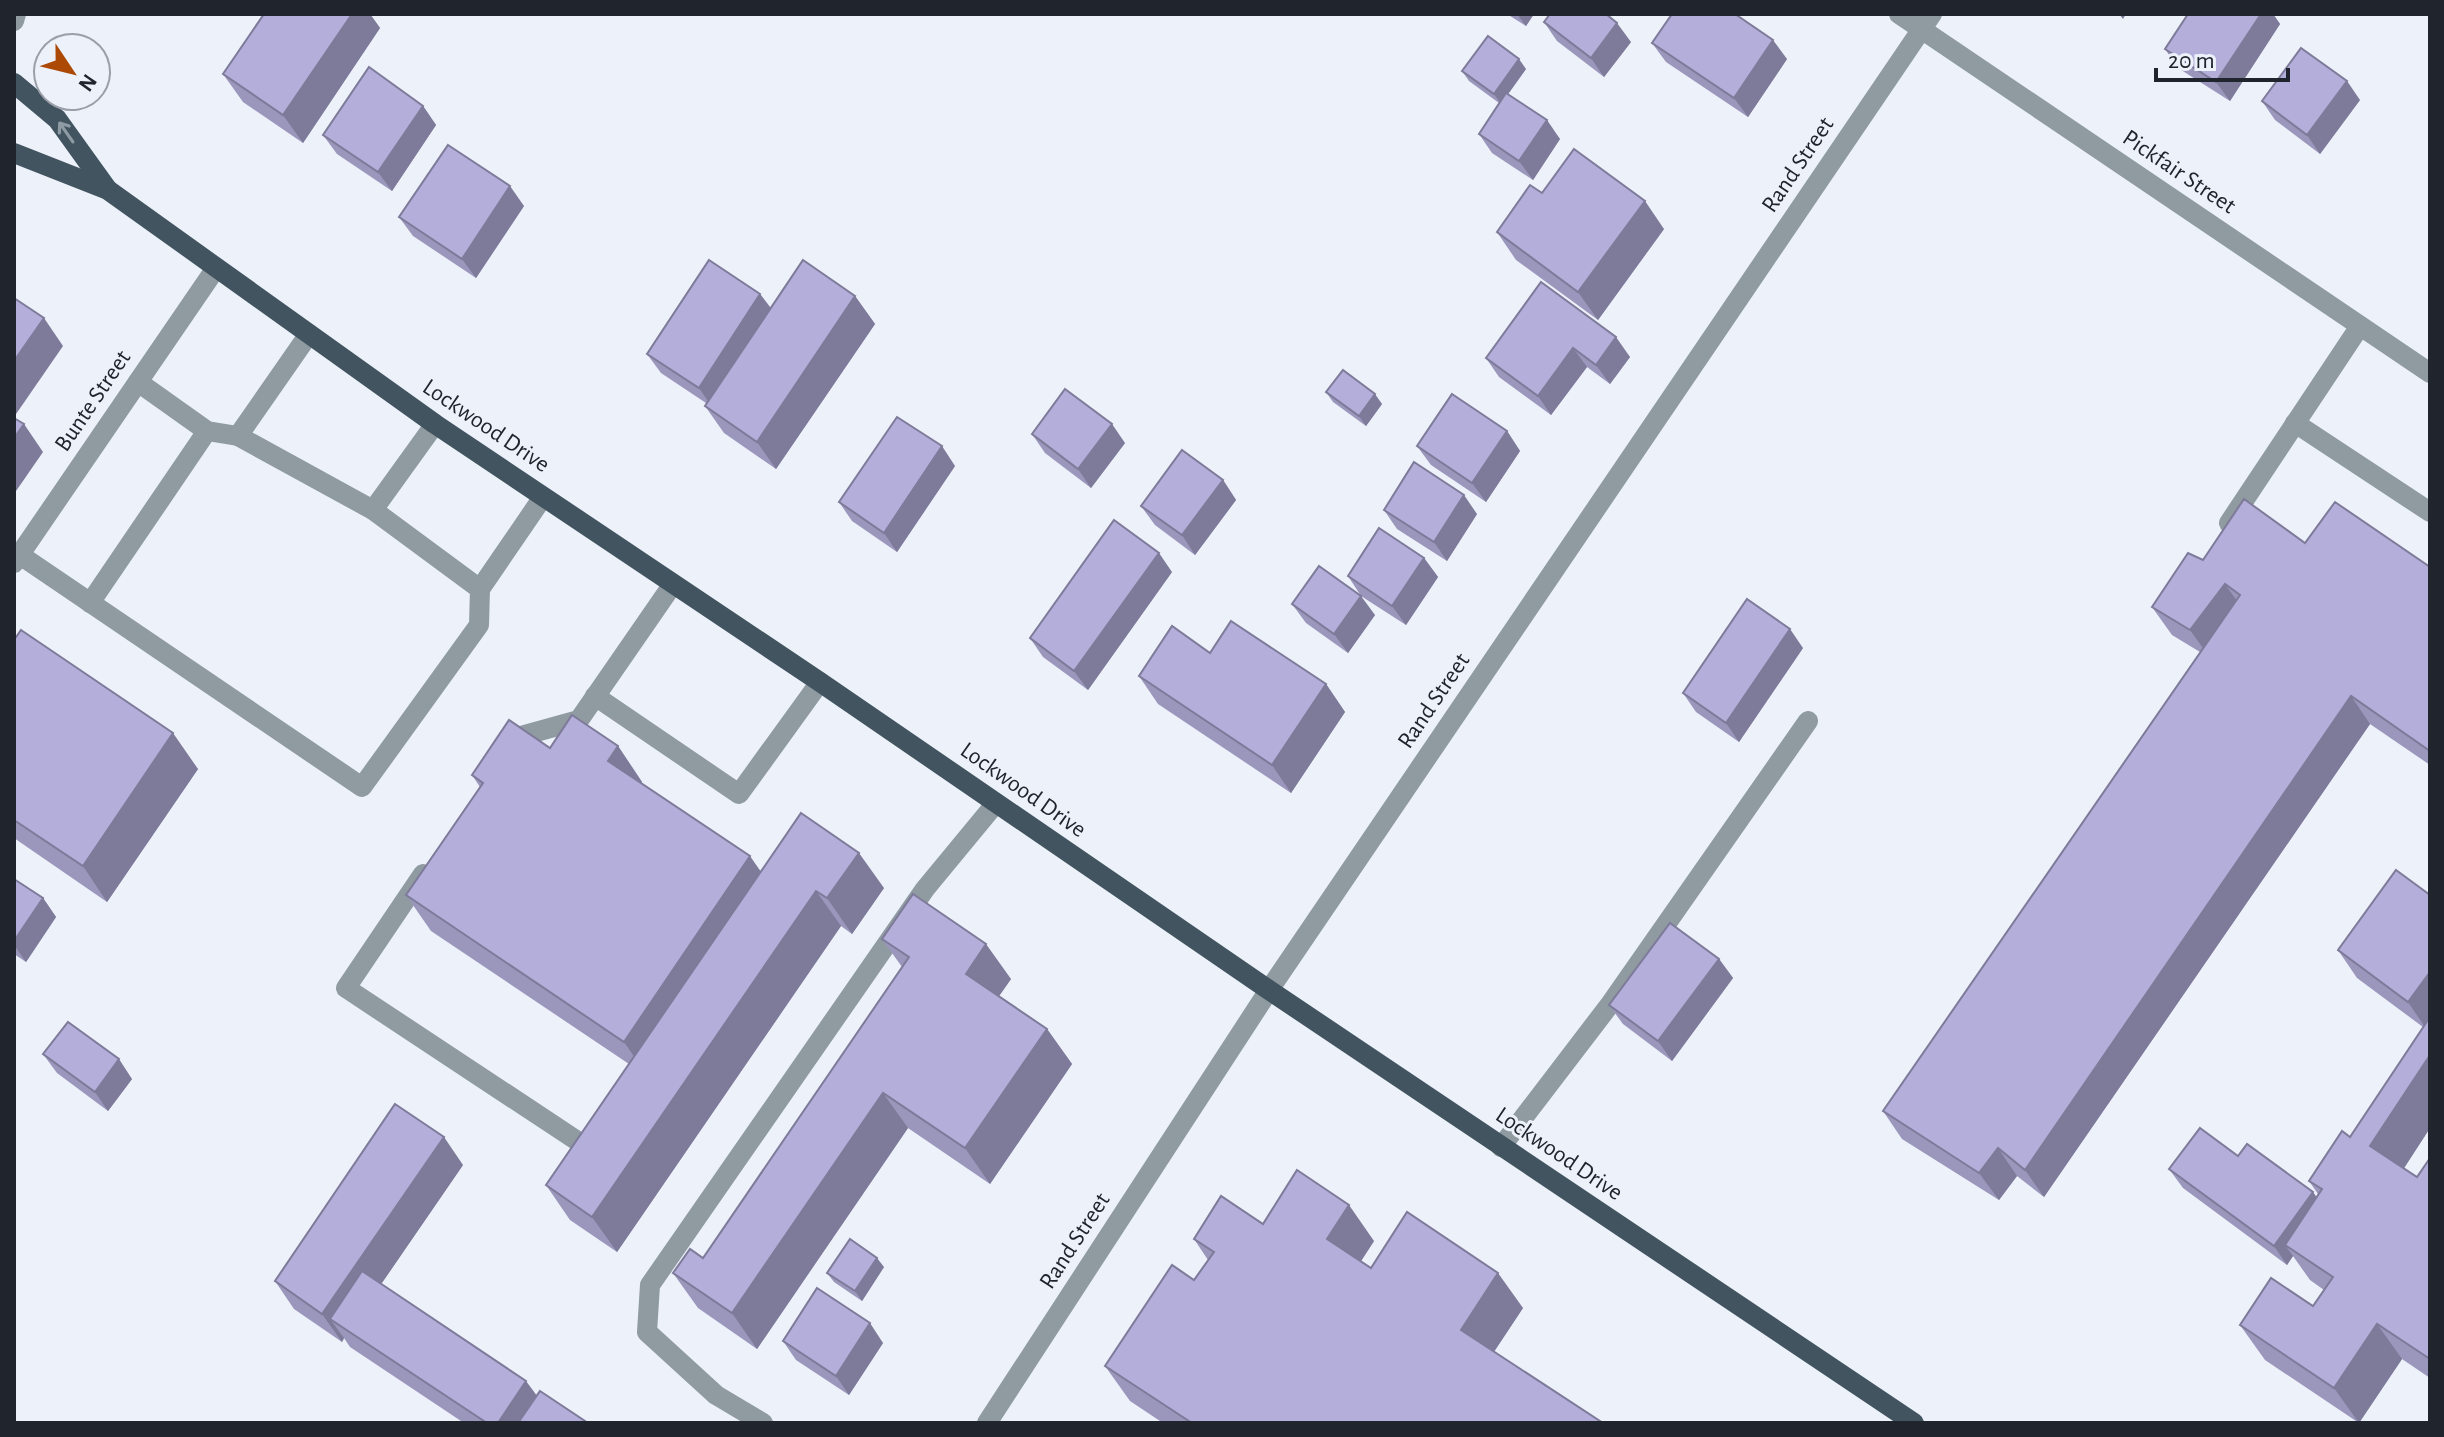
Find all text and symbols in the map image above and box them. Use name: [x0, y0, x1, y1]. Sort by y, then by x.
north arrow: [32, 32, 112, 112]
scale bar: [2156, 32, 2288, 82]
text: 20 m: [2168, 49, 2215, 73]
text: N: [74, 70, 101, 95]
street label: Rand Street: [1758, 113, 1839, 217]
one-way arrow: [58, 121, 74, 143]
street label: Pickfair Street: [2118, 126, 2240, 219]
street label: Bunte Street: [51, 346, 136, 456]
street label: Lockwood Drive: [418, 375, 554, 477]
street label: Rand Street: [1394, 649, 1475, 753]
street label: Lockwood Drive: [956, 738, 1090, 842]
street label: Lockwood Drive: [1491, 1103, 1627, 1205]
street label: Rand Street: [1035, 1188, 1115, 1293]

